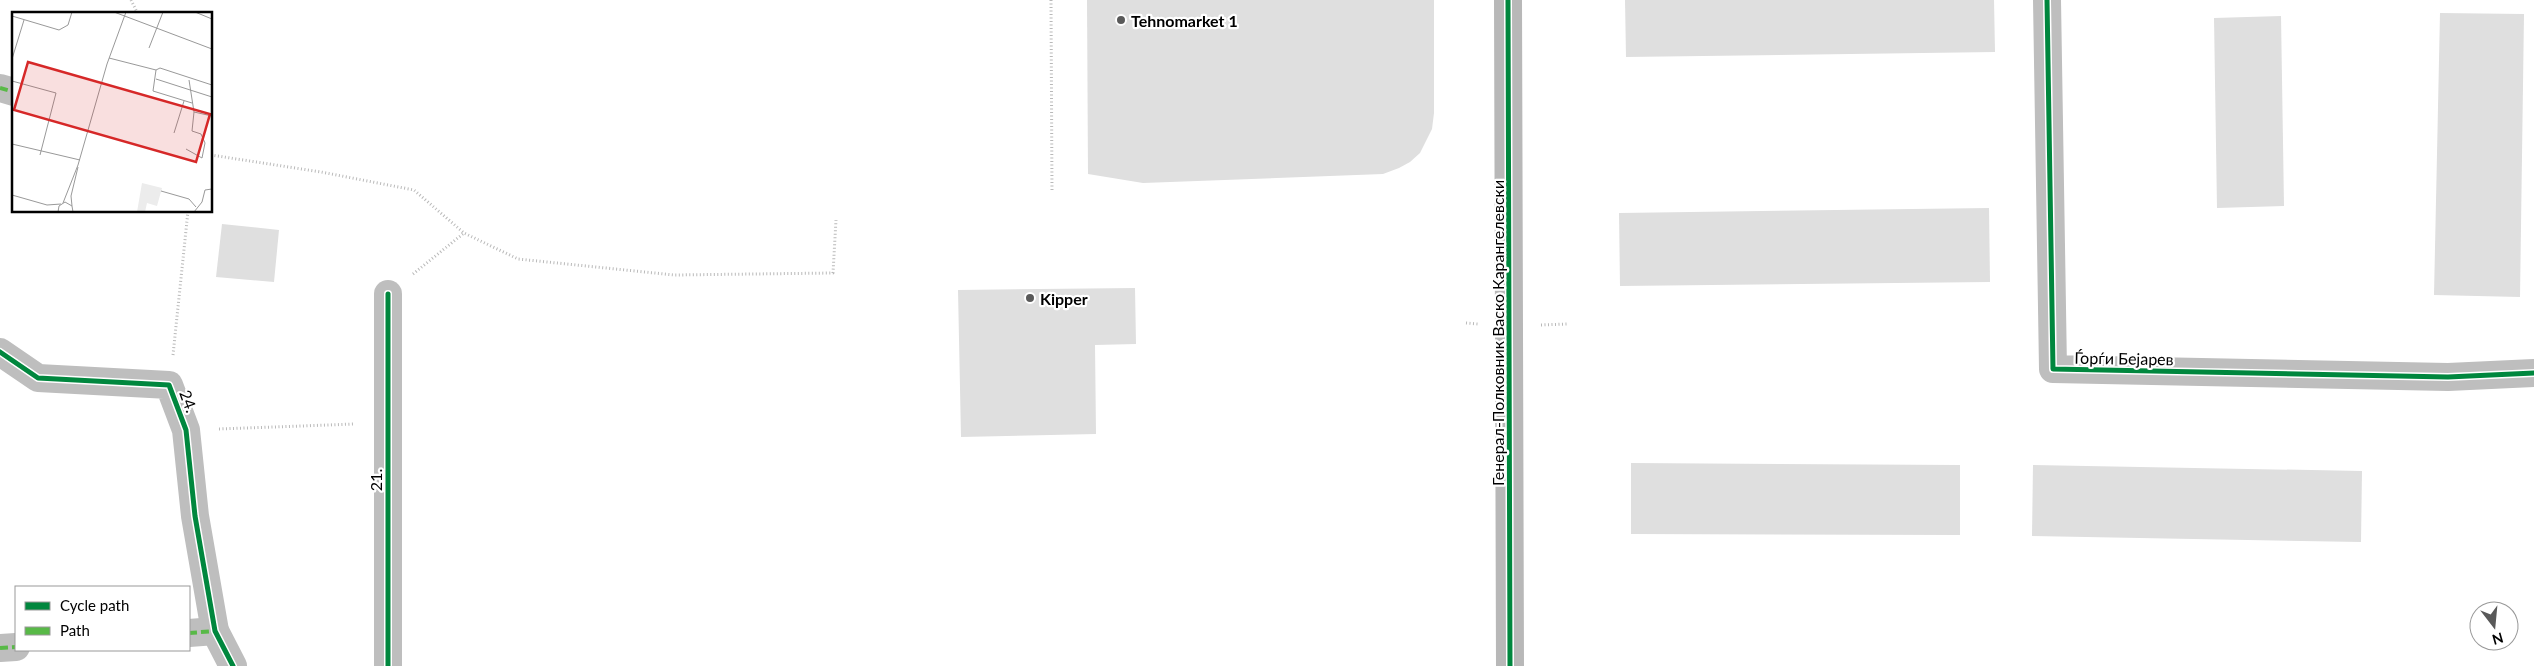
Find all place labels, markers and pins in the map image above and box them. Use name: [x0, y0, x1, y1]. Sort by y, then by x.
place label: Tehnomarket 1: [1131, 11, 1238, 30]
marker: Tehnomarket 1: [1115, 14, 1127, 26]
place label: Kipper: [1040, 289, 1088, 308]
marker: Kipper: [1024, 292, 1036, 304]

